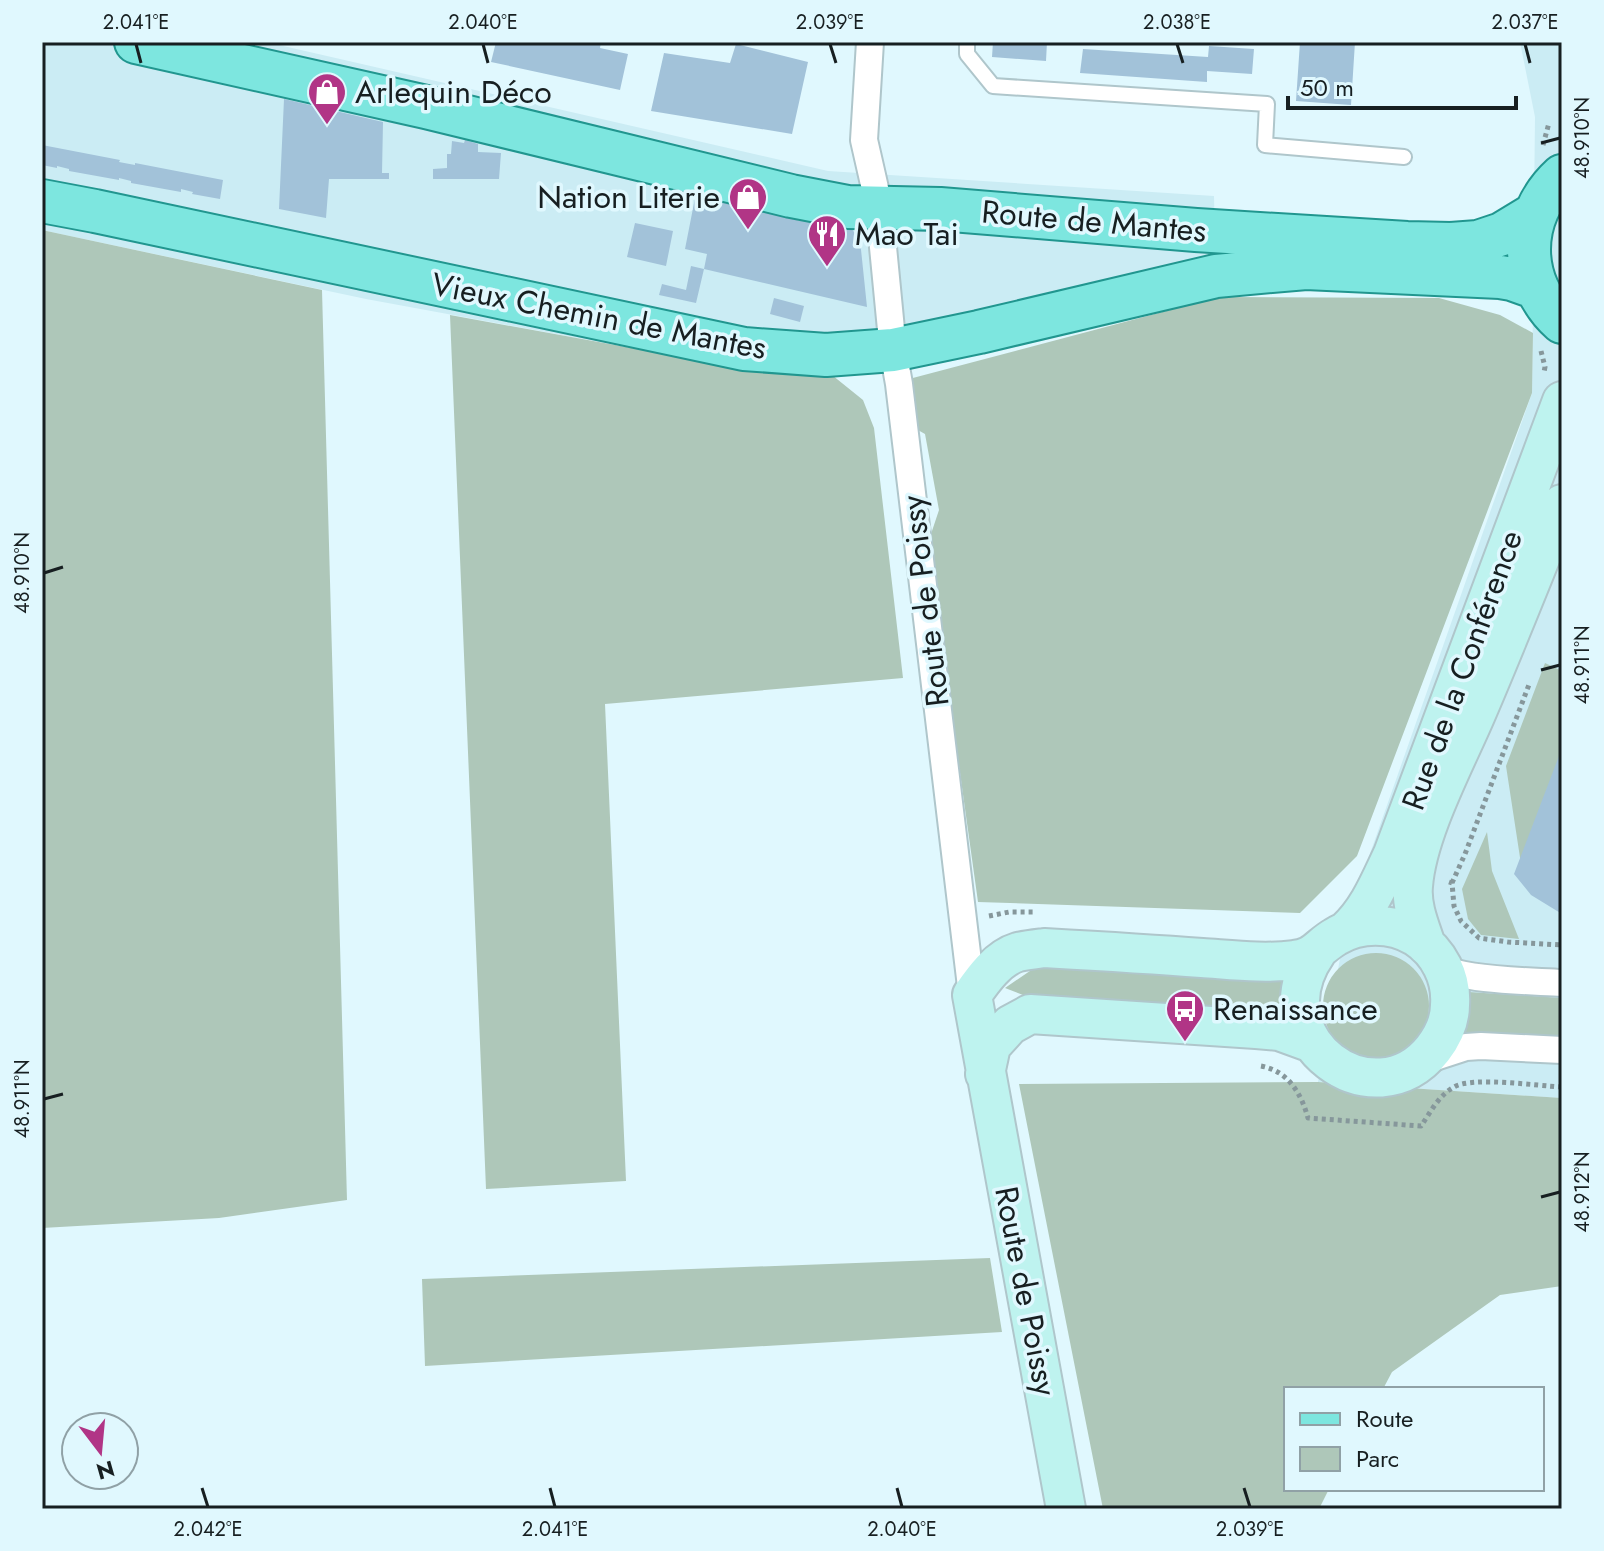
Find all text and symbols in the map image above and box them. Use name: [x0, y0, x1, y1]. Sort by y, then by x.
text: 2.041°E: [103, 8, 169, 37]
text: 2.040°E: [448, 8, 518, 37]
text: 2.039°E: [796, 8, 864, 37]
text: 2.038°E: [1143, 8, 1211, 37]
text: 2.037°E: [1491, 8, 1559, 37]
scale bar: [1288, 60, 1516, 110]
place label: Arlequin Déco: [355, 69, 552, 115]
text: 50 m: [1300, 70, 1354, 105]
shop icon: Arlequin Déco: [306, 71, 348, 126]
text: 48.910°N: [1568, 97, 1597, 179]
place label: Nation Literie: [537, 174, 720, 220]
shop icon: Nation Literie: [727, 176, 769, 231]
street label: Route de Mantes: [980, 188, 1208, 254]
place label: Mao Tai: [855, 211, 959, 257]
restaurant icon: Mao Tai: [806, 213, 848, 268]
street label: Vieux Chemin de Mantes: [428, 261, 770, 371]
street label: Route de Poissy: [889, 492, 961, 709]
street label: Rue de la Conférence: [1390, 524, 1534, 816]
text: 48.910°N: [8, 532, 37, 614]
text: 48.911°N: [1568, 626, 1597, 704]
place label: Renaissance: [1213, 986, 1378, 1032]
bus stop icon: Renaissance: [1164, 988, 1206, 1043]
text: 48.911°N: [8, 1060, 37, 1138]
text: 48.912°N: [1568, 1151, 1597, 1233]
street label: Route de Poissy: [983, 1182, 1069, 1401]
legend: [1284, 1387, 1544, 1491]
text: Route: [1356, 1401, 1413, 1436]
north arrow: [60, 1411, 140, 1491]
text: Parc: [1356, 1441, 1399, 1476]
text: N: [93, 1452, 118, 1488]
text: 2.042°E: [174, 1515, 242, 1544]
text: 2.041°E: [522, 1515, 588, 1544]
text: 2.040°E: [867, 1515, 937, 1544]
text: 2.039°E: [1216, 1515, 1284, 1544]

